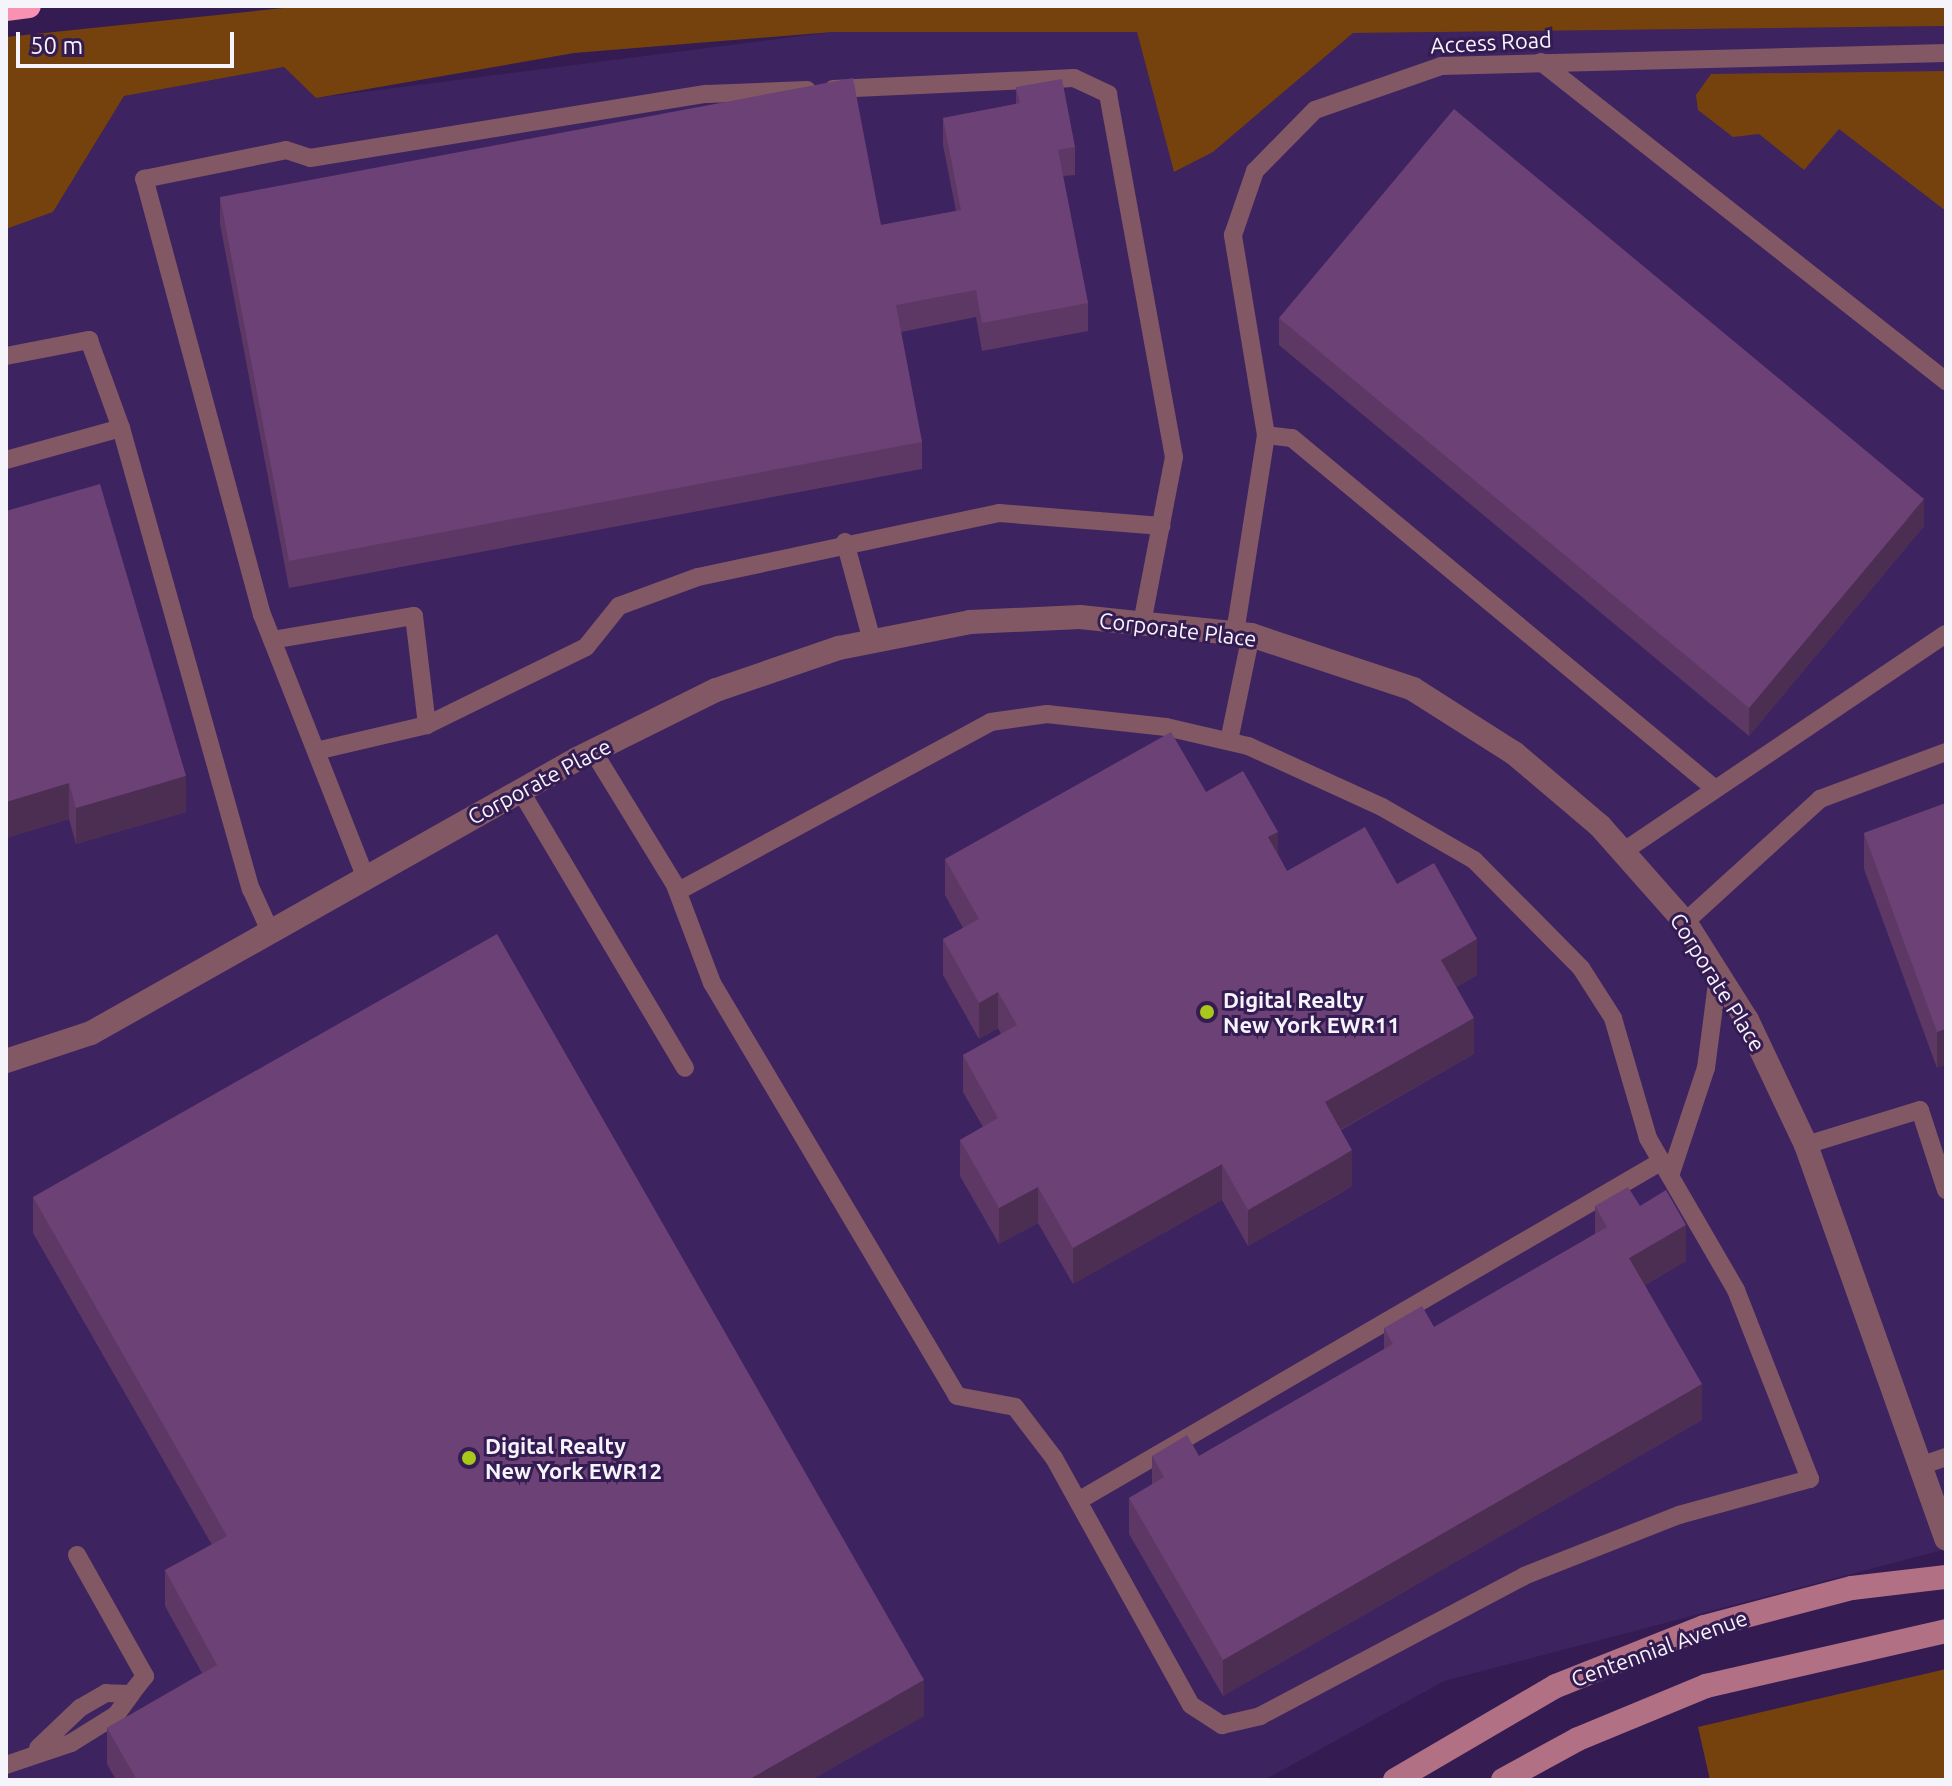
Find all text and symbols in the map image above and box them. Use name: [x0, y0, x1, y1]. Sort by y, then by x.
scale bar: [20, 16, 238, 66]
street label: Access Road: [1430, 26, 1552, 58]
text: 50 m: [30, 32, 83, 59]
street label: Corporate Place: [1098, 606, 1258, 652]
street label: Corporate Place: [463, 732, 615, 830]
street label: Corporate Place: [1665, 908, 1771, 1056]
place label: Digital Realty New York EWR11: [1223, 986, 1400, 1038]
marker: Digital Realty New York EWR11: [1198, 1003, 1216, 1021]
place label: Digital Realty New York EWR12: [485, 1432, 662, 1484]
marker: Digital Realty New York EWR12: [460, 1449, 478, 1467]
street label: Centennial Avenue: [1567, 1604, 1751, 1692]

